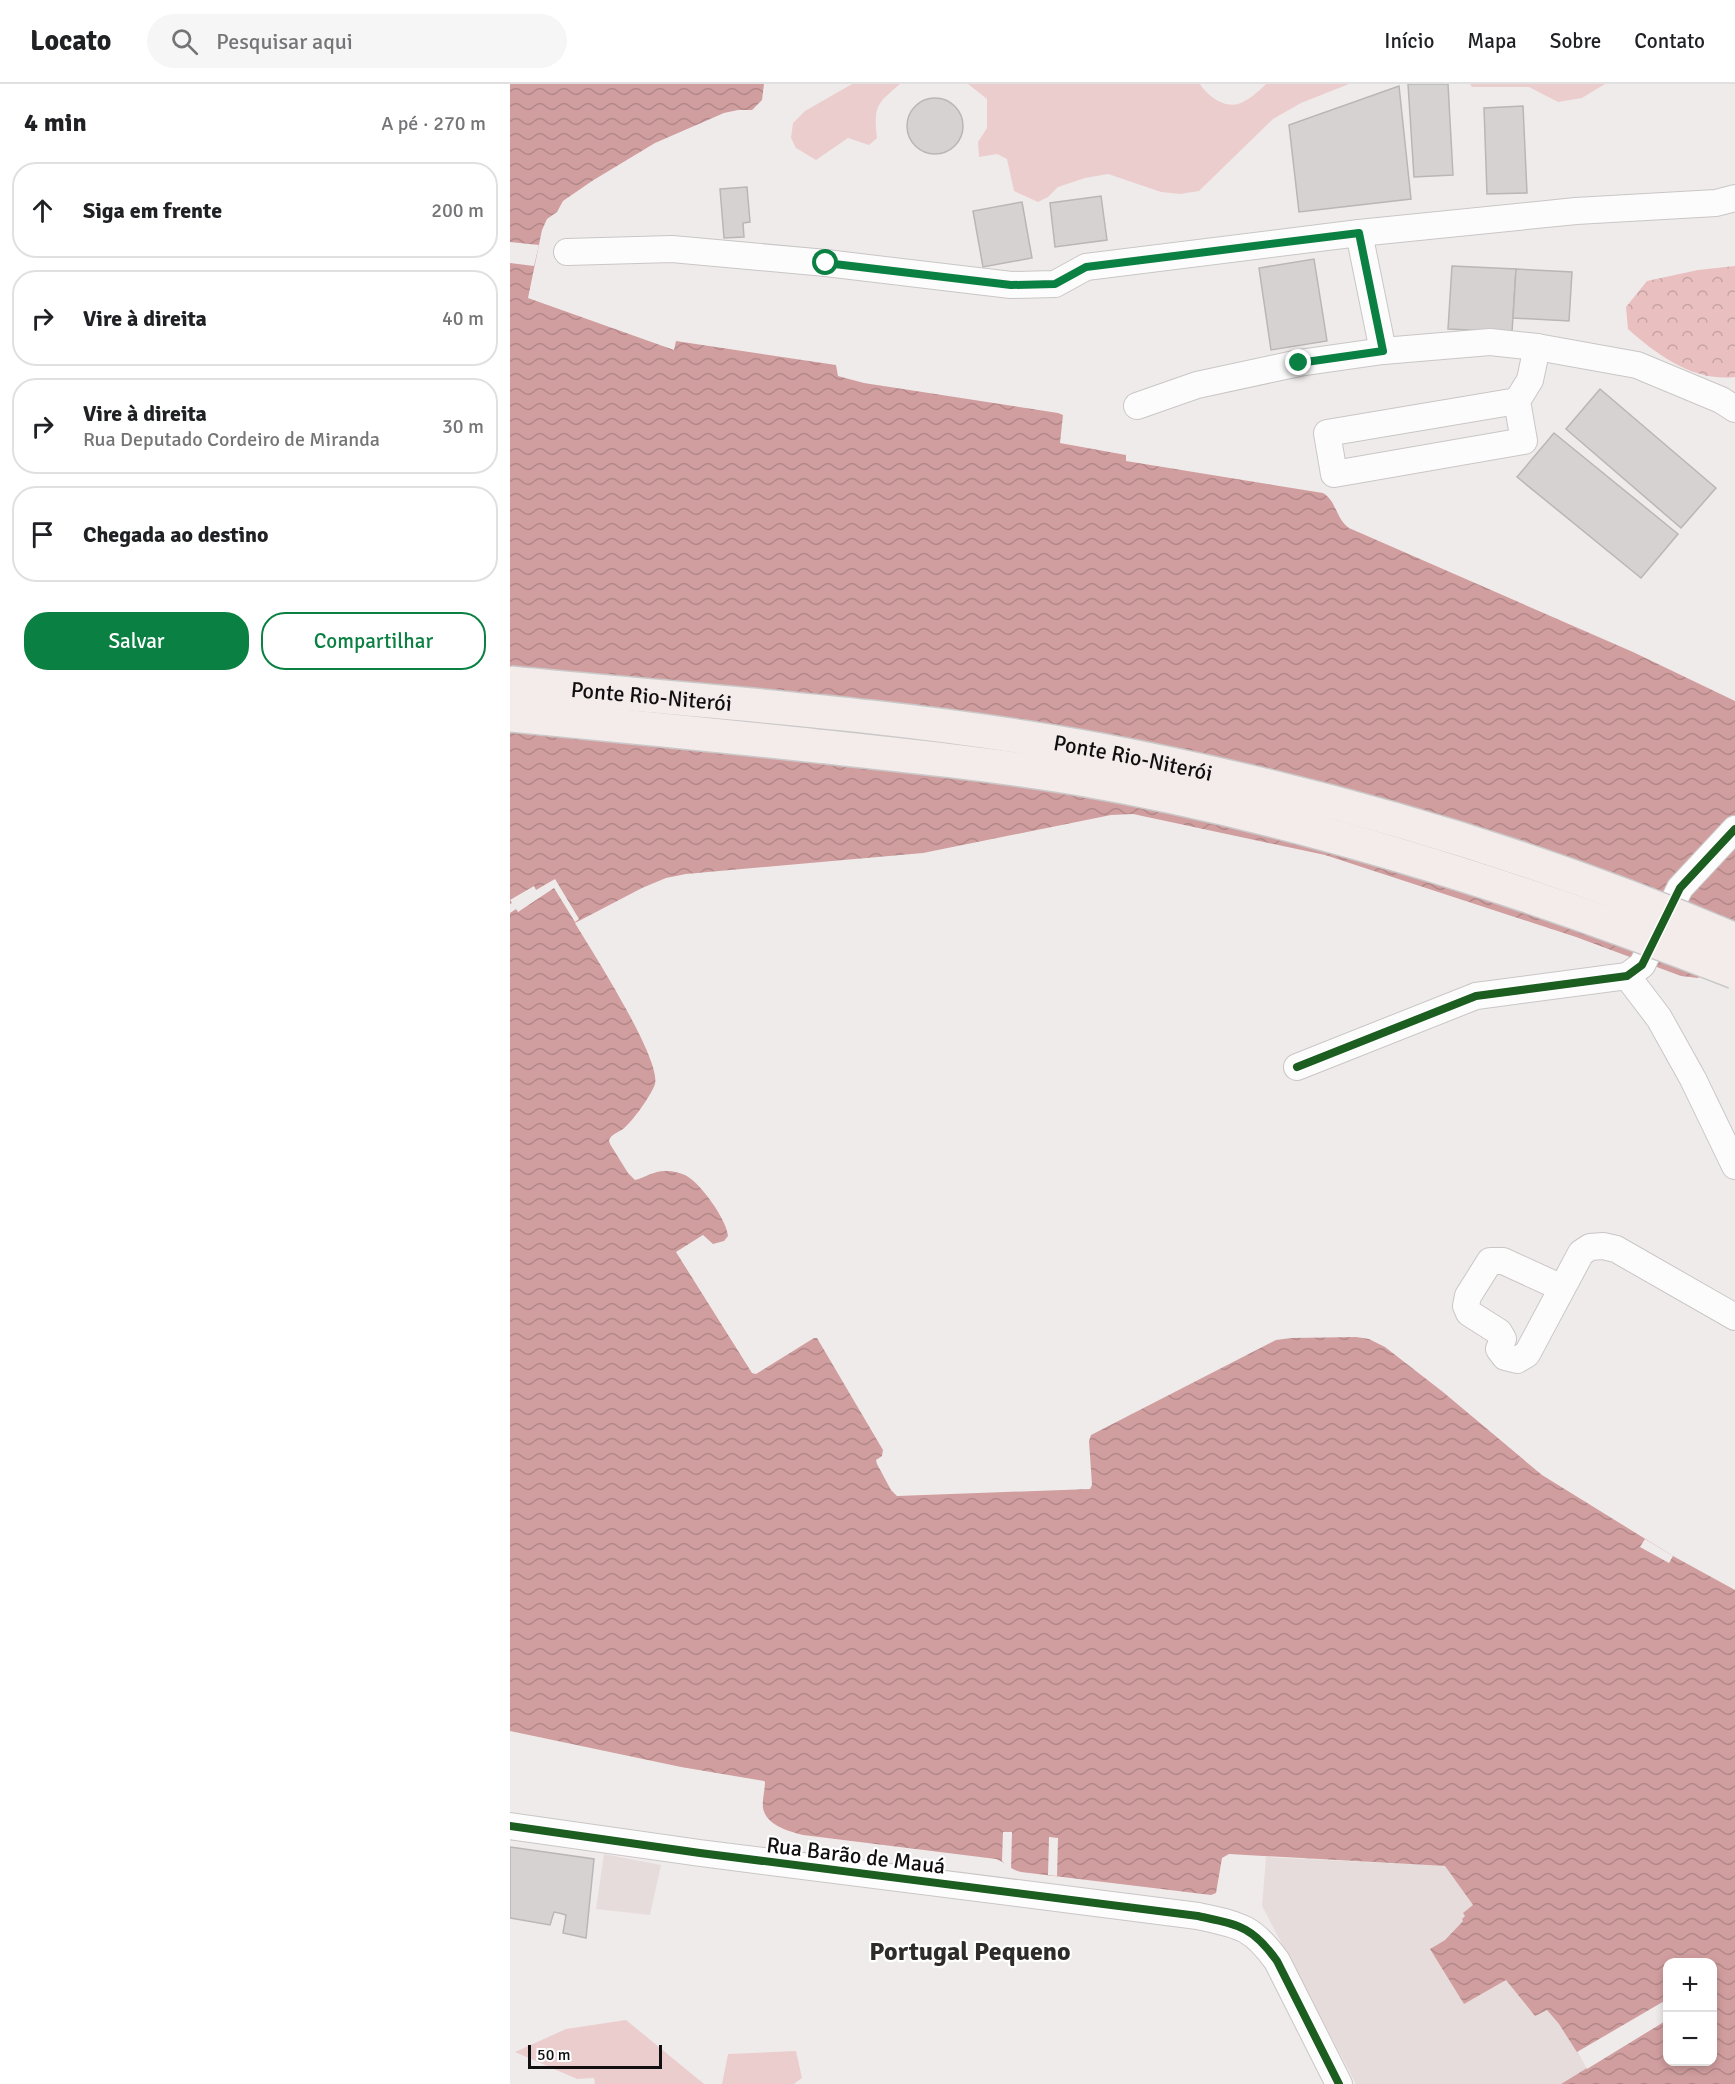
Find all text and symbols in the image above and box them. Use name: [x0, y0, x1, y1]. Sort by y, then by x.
search box: [147, 14, 567, 68]
text: Locato: [30, 24, 111, 58]
icon: search: [168, 25, 201, 58]
text: Pesquisar aqui: [216, 28, 353, 55]
text: Início: [1384, 28, 1434, 54]
text: Mapa: [1467, 28, 1517, 54]
text: Sobre: [1550, 28, 1601, 54]
text: Contato: [1634, 28, 1705, 54]
text: 4 min: [24, 107, 87, 139]
text: A pé · 270 m: [381, 111, 486, 136]
icon: ahead: [26, 194, 59, 227]
text: Siga em frente: [83, 197, 222, 224]
text: 200 m: [431, 198, 484, 223]
route start: [812, 249, 838, 275]
icon: right: [26, 302, 59, 335]
text: Vire à direita: [83, 305, 207, 332]
text: 40 m: [442, 306, 484, 331]
route end: [1285, 349, 1311, 375]
text: Vire à direita: [83, 400, 207, 427]
icon: right: [26, 410, 59, 443]
text: 30 m: [442, 414, 484, 439]
text: Rua Deputado Cordeiro de Miranda: [83, 427, 380, 452]
icon: arrive: [26, 518, 59, 551]
text: Chegada ao destino: [83, 521, 269, 548]
button: Salvar: [24, 612, 249, 670]
button: Compartilhar: [261, 612, 486, 670]
street label: Ponte Rio-Niterói: [570, 676, 733, 717]
street label: Ponte Rio-Niterói: [1052, 729, 1215, 787]
street label: Rua Barão de Mauá: [765, 1831, 947, 1880]
district label: Portugal Pequeno: [869, 1936, 1071, 1968]
map controls: [1663, 1958, 1717, 2066]
button: +: [1663, 1958, 1717, 2012]
button: −: [1663, 2012, 1717, 2066]
scale bar: [528, 2042, 662, 2070]
text: 50 m: [537, 2045, 571, 2065]

